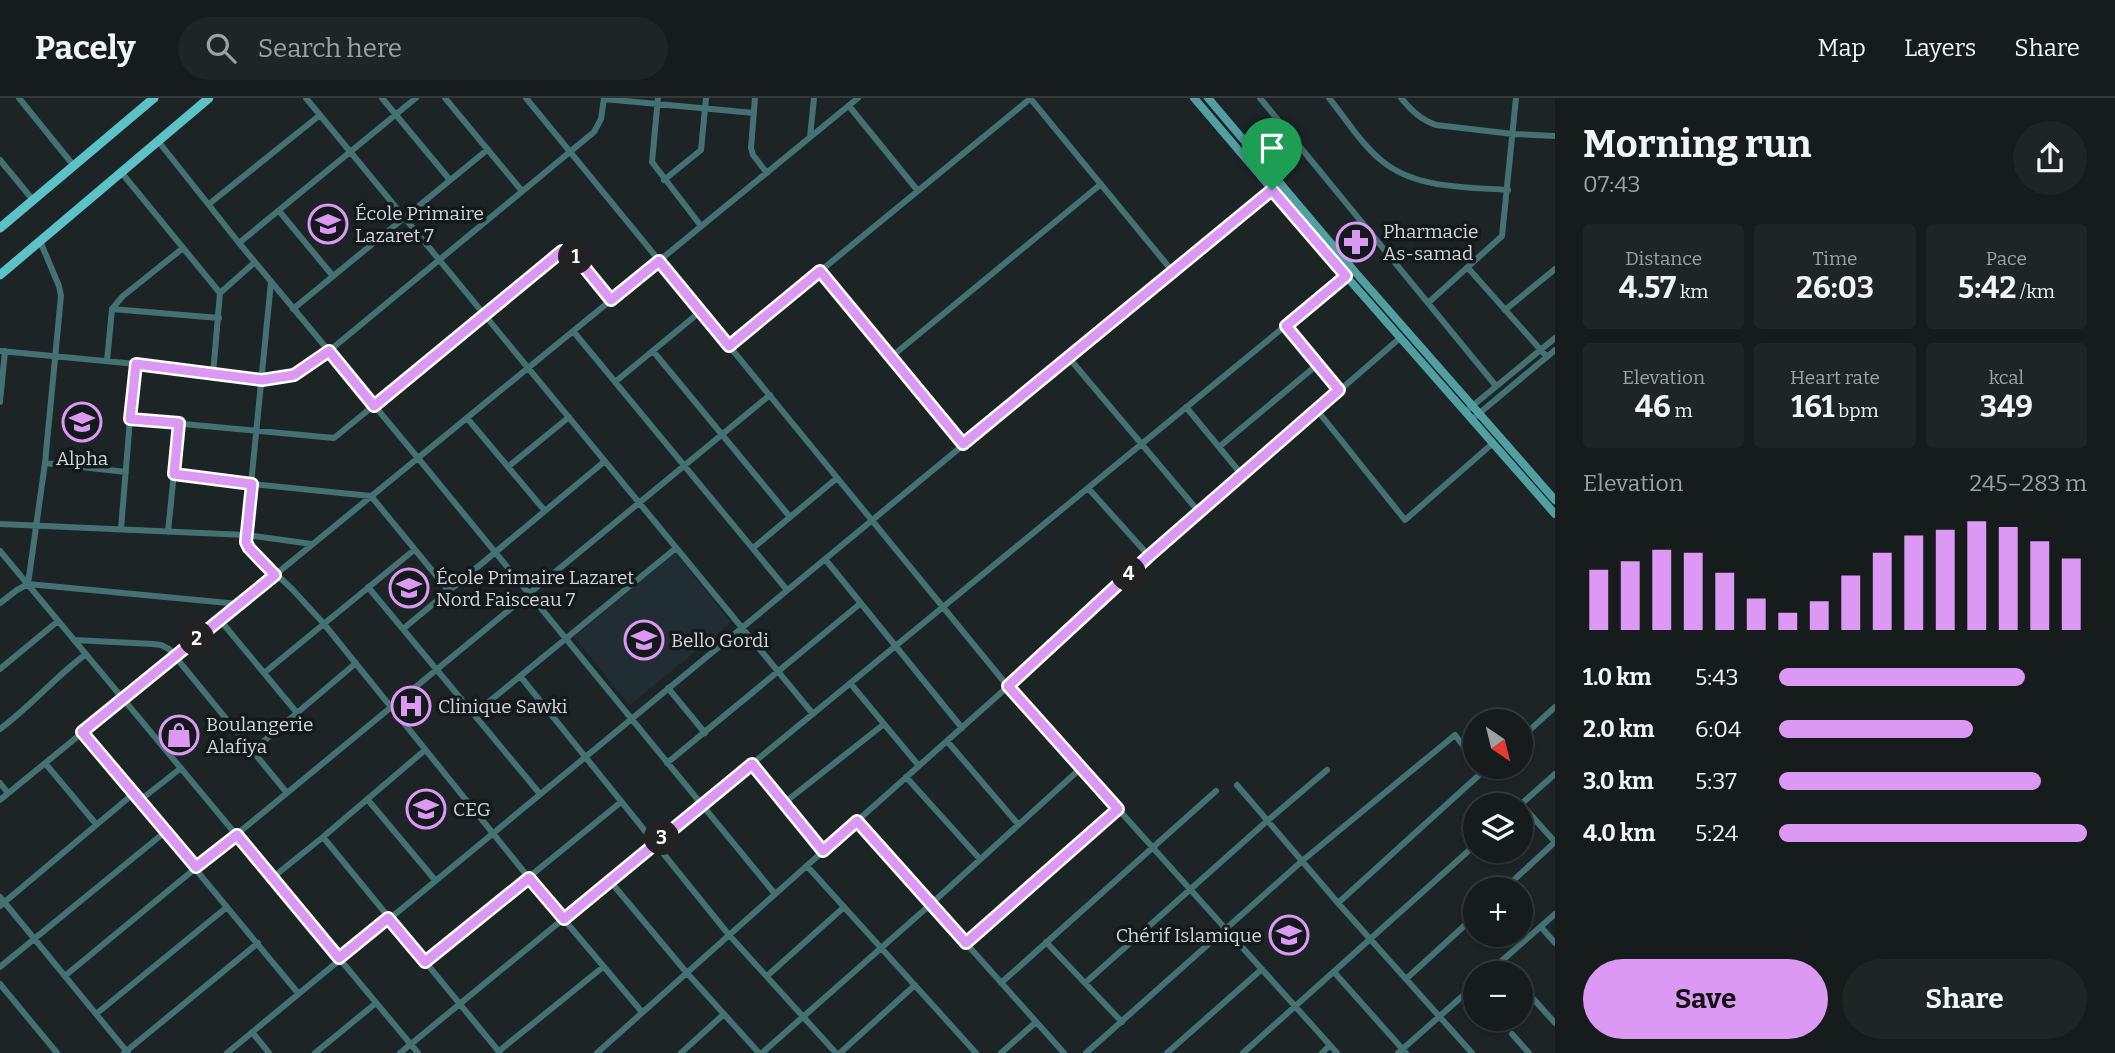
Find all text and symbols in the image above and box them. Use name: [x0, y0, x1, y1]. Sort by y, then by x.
search box: [178, 17, 668, 80]
text: Pacely: [35, 28, 136, 68]
icon: search: [202, 29, 240, 67]
text: Search here: [258, 33, 402, 64]
text: Map: [1818, 34, 1866, 62]
text: Layers: [1904, 34, 1976, 62]
text: Share: [2014, 34, 2080, 62]
pin: [1242, 118, 1302, 190]
text: Morning run: [1583, 121, 1811, 167]
button: share: [2013, 121, 2087, 195]
icon: arrive: [1253, 129, 1291, 167]
text: 07:43: [1583, 170, 1641, 198]
place label: École Primaire Lazaret 7: [355, 202, 484, 247]
school or university icon: École Primaire Lazaret 7: [307, 203, 349, 245]
place label: Pharmacie As-samad: [1383, 220, 1479, 265]
pharmacy icon: Pharmacie As-samad: [1335, 221, 1377, 263]
pin: 1: [558, 240, 594, 274]
text: 1: [571, 245, 580, 268]
text: Distance: [1625, 247, 1702, 270]
text: Time: [1813, 247, 1857, 270]
text: Pace: [1986, 247, 2027, 270]
text: 4.57: [1619, 270, 1676, 306]
text: 26:03: [1796, 270, 1874, 306]
text: 5:42: [1958, 270, 2016, 306]
text: km: [1676, 280, 1708, 303]
text: /km: [2016, 280, 2055, 303]
text: Elevation: [1622, 366, 1705, 389]
text: Heart rate: [1790, 366, 1880, 389]
text: kcal: [1989, 366, 2024, 389]
text: 46: [1635, 389, 1671, 425]
text: 161: [1791, 389, 1834, 425]
text: 349: [1980, 389, 2033, 425]
text: m: [1671, 399, 1693, 422]
text: bpm: [1834, 399, 1879, 422]
school or university icon: Alpha: [61, 401, 103, 443]
place label: Alpha: [56, 447, 109, 470]
text: Elevation: [1583, 469, 1683, 497]
text: 245–283 m: [1969, 469, 2087, 497]
pin: 4: [1112, 556, 1146, 592]
text: 4: [1123, 562, 1134, 585]
place label: École Primaire Lazaret Nord Faisceau 7: [436, 566, 634, 611]
school or university icon: École Primaire Lazaret Nord Faisceau 7: [388, 567, 430, 609]
school or university icon: Bello Gordi: [623, 619, 665, 661]
pin: 2: [180, 622, 214, 656]
text: 2: [191, 627, 202, 650]
place label: Bello Gordi: [671, 629, 769, 652]
text: 1.0 km: [1583, 663, 1652, 691]
text: 5:43: [1695, 663, 1739, 691]
hospital icon: Clinique Sawki: [390, 685, 432, 727]
place label: Clinique Sawki: [438, 695, 568, 718]
north arrow: [1463, 709, 1533, 779]
map controls: [1463, 709, 1533, 1031]
place label: Boulangerie Alafiya: [206, 713, 313, 758]
shop icon: Boulangerie Alafiya: [158, 714, 200, 756]
text: 2.0 km: [1583, 715, 1654, 743]
text: 6:04: [1695, 715, 1742, 743]
text: 3.0 km: [1583, 767, 1654, 795]
text: 5:37: [1695, 767, 1737, 795]
school or university icon: CEG: [405, 788, 447, 830]
button: layers: [1463, 793, 1533, 863]
place label: CEG: [453, 798, 491, 821]
text: 4.0 km: [1583, 819, 1655, 847]
text: 5:24: [1695, 819, 1738, 847]
pin: 3: [644, 820, 680, 856]
text: 3: [656, 826, 667, 849]
button: +: [1463, 877, 1533, 947]
school or university icon: Chérif Islamique: [1268, 914, 1310, 956]
place label: Chérif Islamique: [1116, 924, 1262, 947]
button: Save: [1583, 959, 1828, 1039]
button: Share: [1842, 959, 2087, 1039]
button: −: [1463, 961, 1533, 1031]

